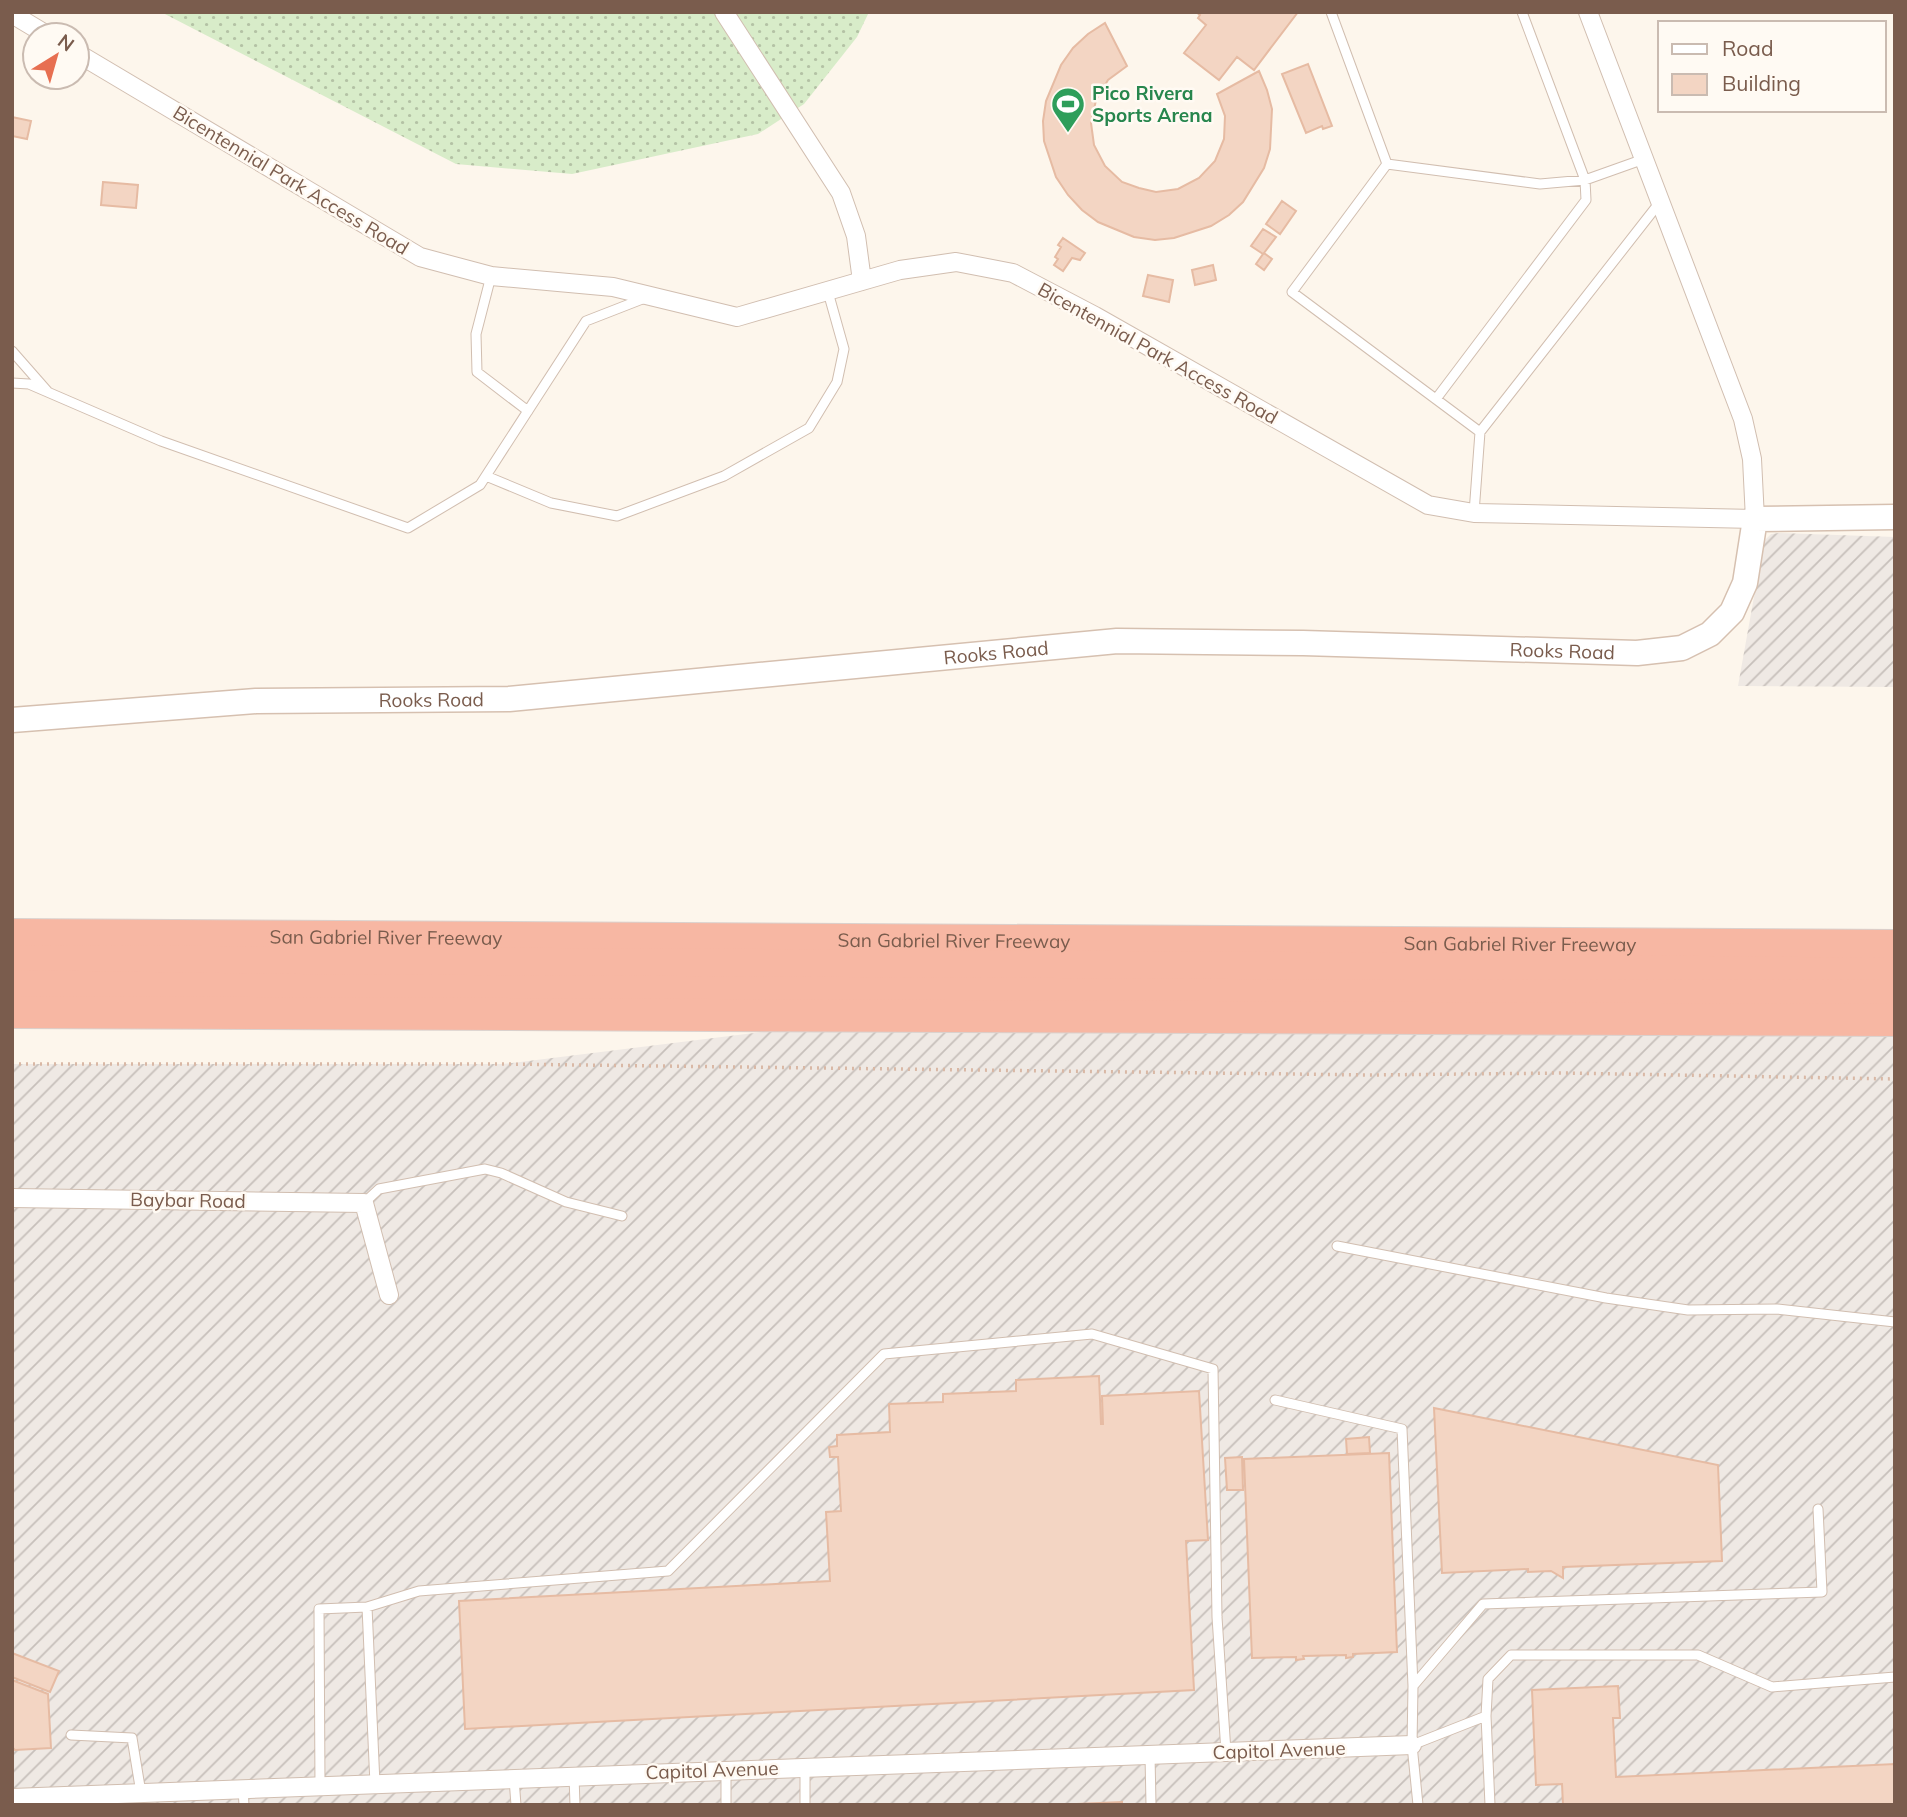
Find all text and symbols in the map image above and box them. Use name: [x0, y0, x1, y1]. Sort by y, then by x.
north arrow: [21, 21, 91, 91]
legend: [1658, 21, 1886, 112]
text: N: [53, 29, 79, 56]
text: Road: [1722, 35, 1773, 61]
text: Building: [1722, 70, 1801, 96]
place label: Pico Rivera Sports Arena: [1092, 81, 1212, 127]
sports icon: Pico Rivera Sports Arena: [1049, 85, 1087, 134]
street label: Bicentennial Park Access Road: [169, 100, 413, 260]
street label: Bicentennial Park Access Road: [1034, 277, 1282, 429]
street label: Rooks Road: [942, 636, 1050, 669]
street label: Rooks Road: [1509, 637, 1615, 664]
street label: Rooks Road: [379, 687, 484, 712]
street label: San Gabriel River Freeway: [270, 925, 502, 950]
street label: San Gabriel River Freeway: [838, 928, 1070, 953]
street label: San Gabriel River Freeway: [1404, 931, 1636, 956]
street label: Baybar Road: [130, 1187, 246, 1213]
street label: Capitol Avenue: [1212, 1736, 1346, 1764]
street label: Capitol Avenue: [645, 1756, 779, 1784]

